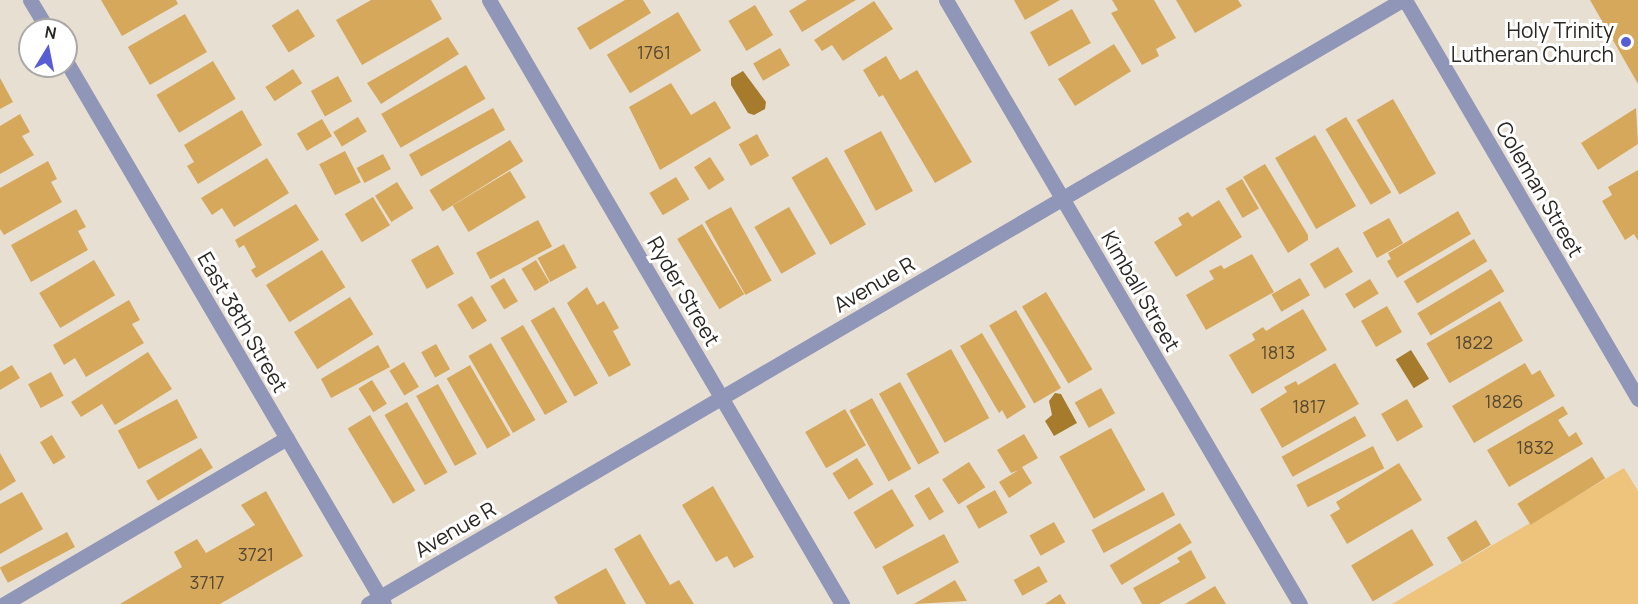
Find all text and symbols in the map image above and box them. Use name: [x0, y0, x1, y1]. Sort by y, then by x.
place label: Holy Trinity Lutheran Church: [1451, 17, 1614, 67]
north arrow: [18, 18, 78, 78]
text: N: [43, 20, 58, 44]
marker: Holy Trinity Lutheran Church: [1619, 35, 1633, 49]
house number: 1761: [637, 41, 671, 63]
street label: Coleman Street: [1491, 117, 1589, 261]
street label: Kimball Street: [1096, 226, 1186, 356]
street label: Ryder Street: [643, 232, 725, 350]
street label: East 38th Street: [193, 247, 293, 397]
street label: Avenue R: [829, 251, 919, 317]
house number: 1822: [1455, 331, 1493, 353]
house number: 1813: [1261, 341, 1295, 363]
house number: 1826: [1485, 390, 1523, 412]
house number: 1817: [1292, 395, 1326, 417]
house number: 1832: [1516, 436, 1554, 458]
street label: Avenue R: [410, 496, 500, 562]
house number: 3721: [238, 543, 274, 565]
house number: 3717: [189, 571, 225, 593]

